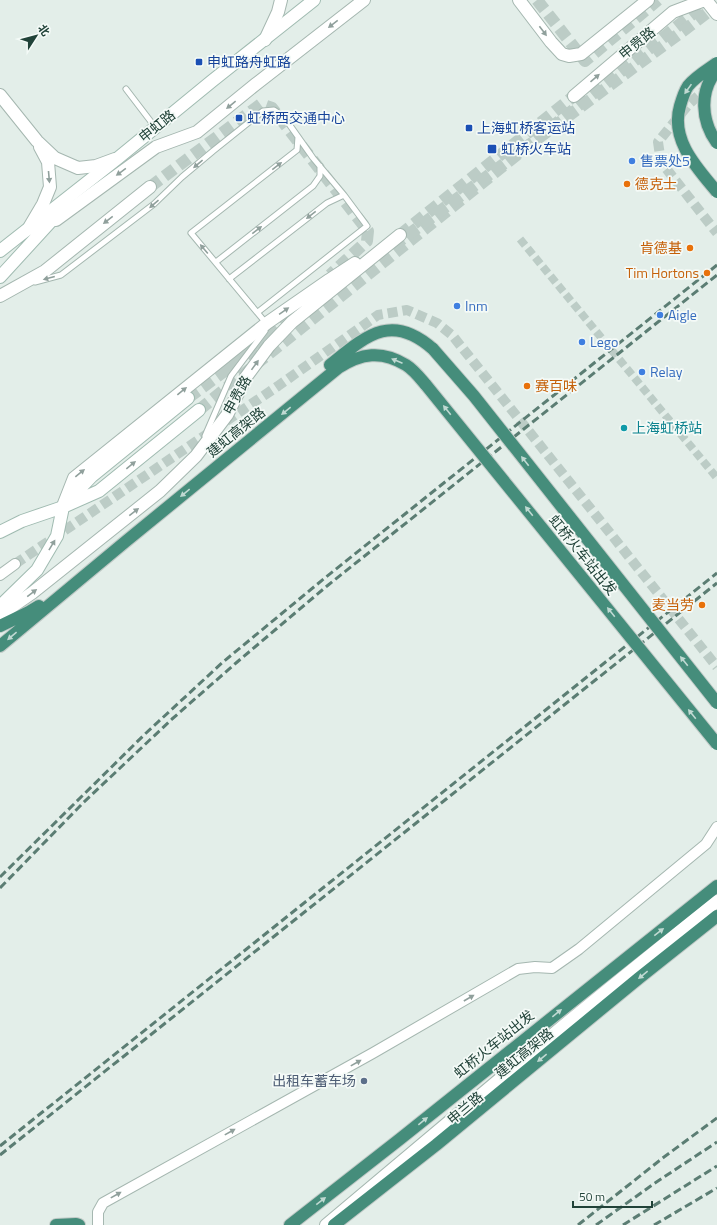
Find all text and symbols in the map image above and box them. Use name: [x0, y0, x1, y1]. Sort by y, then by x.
north arrow: [16, 16, 56, 56]
one-way arrow: [327, 20, 338, 28]
text: 北: [34, 21, 54, 39]
street label: 申贵路: [614, 21, 660, 64]
one-way arrow: [539, 25, 547, 36]
place label: 申虹路舟虹路: [207, 51, 291, 72]
marker: 申虹路舟虹路: [194, 57, 204, 67]
one-way arrow: [590, 73, 600, 82]
one-way arrow: [684, 83, 692, 94]
one-way arrow: [226, 100, 236, 109]
street label: 申虹路: [134, 104, 180, 147]
place label: 虹桥西交通中心: [247, 107, 345, 128]
marker: 虹桥西交通中心: [234, 113, 244, 123]
place label: 上海虹桥客运站: [477, 117, 575, 138]
marker: 上海虹桥客运站: [464, 123, 474, 133]
place label: 虹桥火车站: [501, 138, 571, 159]
marker: 虹桥火车站: [486, 143, 498, 155]
place label: 售票处5: [640, 150, 690, 171]
marker: 售票处5: [627, 156, 637, 166]
one-way arrow: [192, 159, 203, 168]
one-way arrow: [271, 161, 282, 170]
one-way arrow: [116, 167, 127, 176]
one-way arrow: [46, 171, 52, 183]
place label: 德克士: [635, 173, 677, 194]
marker: 德克士: [622, 179, 632, 189]
one-way arrow: [149, 199, 159, 208]
one-way arrow: [306, 211, 317, 220]
one-way arrow: [103, 216, 114, 225]
one-way arrow: [252, 225, 263, 234]
place label: 肯德基: [640, 237, 682, 258]
marker: 肯德基: [685, 243, 695, 253]
one-way arrow: [200, 244, 209, 254]
place label: Tim Hortons: [626, 262, 699, 283]
marker: Tim Hortons: [702, 268, 712, 278]
one-way arrow: [42, 275, 54, 281]
place label: Inm: [465, 295, 488, 316]
marker: Inm: [452, 301, 462, 311]
place label: Aigle: [668, 304, 697, 325]
one-way arrow: [279, 307, 289, 315]
marker: Aigle: [655, 310, 665, 320]
place label: Lego: [590, 331, 618, 352]
marker: Lego: [577, 337, 587, 347]
one-way arrow: [390, 357, 402, 363]
one-way arrow: [251, 360, 259, 370]
place label: Relay: [650, 361, 683, 382]
marker: Relay: [637, 367, 647, 377]
street label: 申贵路: [217, 371, 256, 418]
place label: 赛百味: [535, 375, 577, 396]
marker: 赛百味: [522, 381, 532, 391]
one-way arrow: [176, 387, 187, 396]
street label: 建虹高架路: [202, 401, 269, 462]
one-way arrow: [443, 405, 452, 416]
one-way arrow: [280, 406, 291, 415]
place label: 上海虹桥站: [632, 417, 702, 438]
marker: 上海虹桥站: [619, 423, 629, 433]
one-way arrow: [520, 456, 529, 467]
one-way arrow: [126, 460, 137, 469]
one-way arrow: [75, 468, 86, 477]
one-way arrow: [180, 488, 190, 497]
one-way arrow: [525, 506, 533, 517]
one-way arrow: [128, 508, 139, 517]
street label: 虹桥火车站出发: [544, 510, 622, 599]
one-way arrow: [49, 539, 56, 551]
one-way arrow: [26, 588, 37, 597]
place label: 麦当劳: [652, 594, 694, 615]
marker: 麦当劳: [697, 600, 707, 610]
one-way arrow: [606, 607, 615, 618]
one-way arrow: [6, 632, 17, 641]
one-way arrow: [680, 656, 688, 667]
one-way arrow: [688, 708, 697, 719]
one-way arrow: [654, 928, 665, 936]
one-way arrow: [637, 971, 648, 980]
one-way arrow: [463, 994, 475, 1001]
street label: 虹桥火车站出发: [449, 1005, 538, 1083]
one-way arrow: [552, 1008, 563, 1017]
street label: 建虹高架路: [490, 1022, 557, 1083]
one-way arrow: [536, 1053, 547, 1062]
one-way arrow: [350, 1059, 362, 1066]
place label: 出租车蓄车场: [272, 1070, 356, 1091]
marker: 出租车蓄车场: [359, 1076, 369, 1086]
street label: 申兰路: [442, 1086, 488, 1129]
one-way arrow: [418, 1116, 429, 1125]
one-way arrow: [224, 1129, 236, 1136]
scale bar: [573, 1183, 652, 1209]
text: 50 m: [579, 1187, 605, 1206]
one-way arrow: [110, 1192, 122, 1199]
one-way arrow: [316, 1197, 327, 1205]

